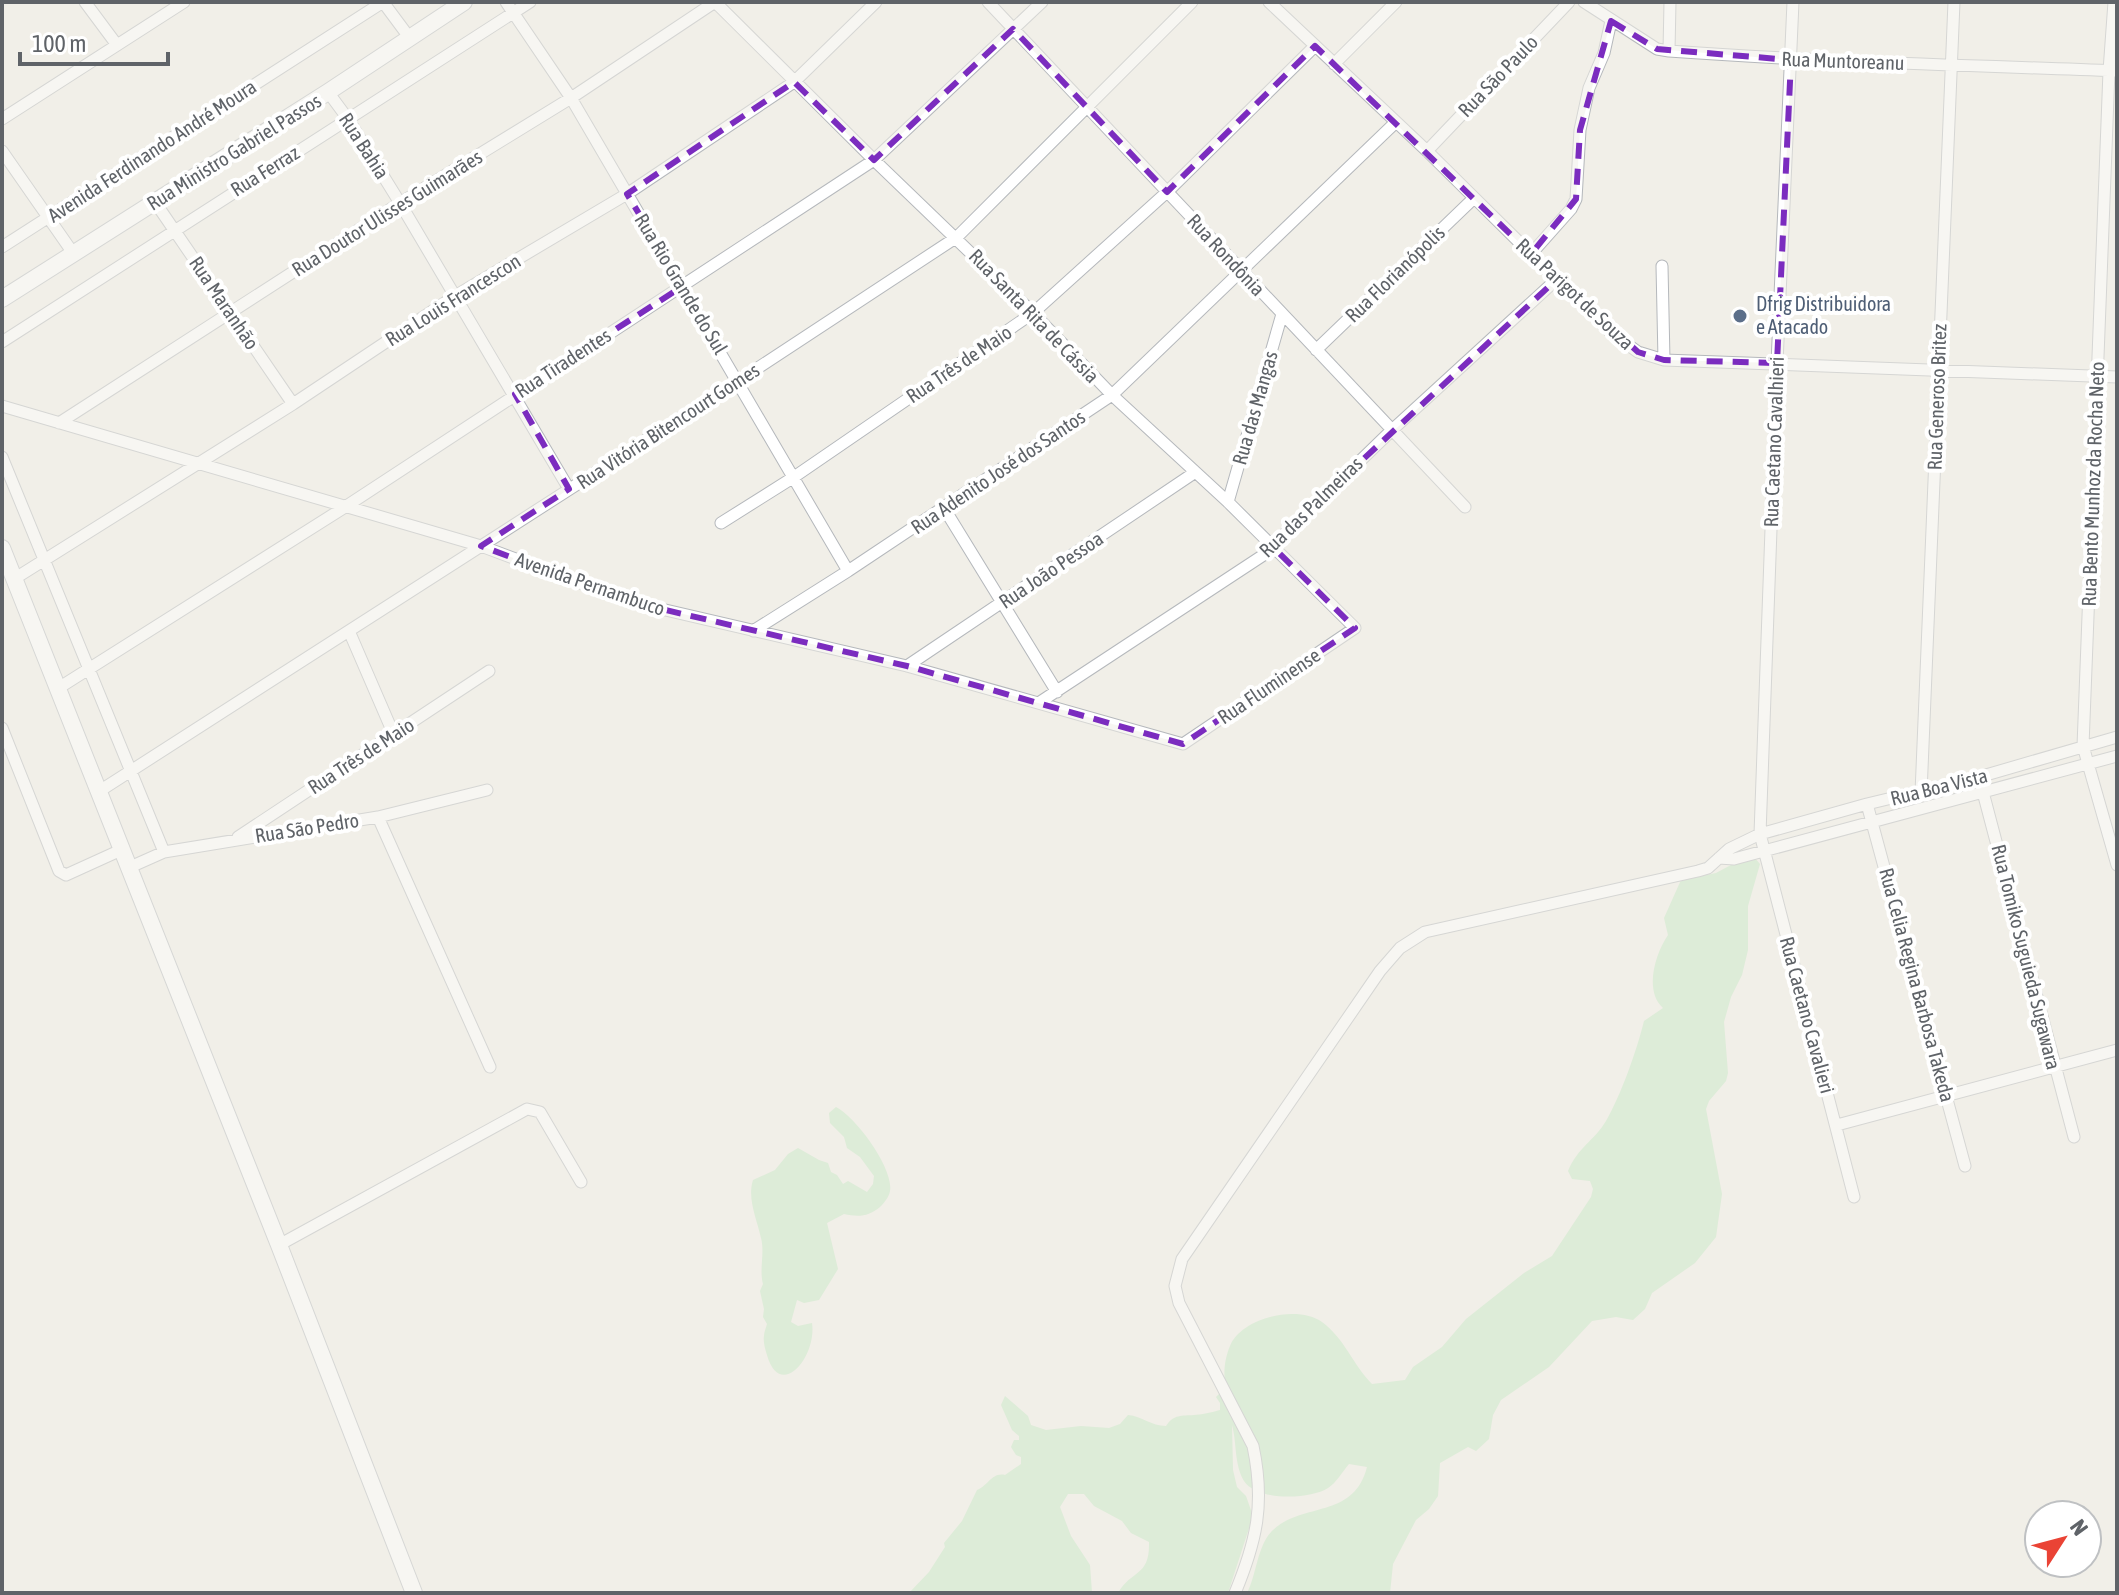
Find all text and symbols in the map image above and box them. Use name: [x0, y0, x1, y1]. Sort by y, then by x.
scale bar: [20, 16, 168, 66]
text: 100 m: [32, 30, 86, 57]
street label: Rua São Paulo: [1453, 30, 1542, 121]
street label: Rua Muntoreanu: [1781, 47, 1905, 74]
street label: Avenida Ferdinando André Moura: [43, 75, 260, 227]
street label: Rua Ministro Gabriel Passos: [142, 89, 325, 215]
street label: Rua Bahia: [335, 108, 394, 183]
street label: Rua Ferraz: [226, 141, 303, 201]
street label: Rua Doutor Ulisses Guimarães: [287, 145, 486, 281]
street label: Rua Rio Grande do Sul: [630, 209, 733, 359]
street label: Rua Rondônia: [1183, 209, 1270, 300]
street label: Rua Florianópolis: [1340, 221, 1449, 327]
street label: Rua Parigot de Souza: [1512, 233, 1639, 354]
street label: Rua Santa Rita de Cássia: [965, 244, 1104, 387]
street label: Rua Louis Francescon: [381, 249, 525, 350]
street label: Rua Maranhão: [185, 252, 264, 354]
place label: Dfrig Distribuidora e Atacado: [1756, 292, 1891, 338]
marker: Dfrig Distribuidora e Atacado: [1731, 307, 1749, 325]
street label: Rua Três de Maio: [902, 320, 1016, 407]
street label: Rua Tiradentes: [511, 323, 615, 402]
street label: Rua Generoso Britez: [1922, 323, 1951, 471]
street label: Rua das Mangas: [1227, 348, 1282, 467]
street label: Rua Caetano Cavalhieri: [1759, 356, 1788, 528]
street label: Rua Vitória Bitencourt Gomes: [572, 358, 763, 493]
street label: Rua Bento Munhoz da Rocha Neto: [2077, 361, 2108, 607]
street label: Rua Adenito José dos Santos: [906, 405, 1089, 538]
street label: Rua das Palmeiras: [1254, 452, 1367, 562]
street label: Rua João Pessoa: [994, 526, 1107, 613]
street label: Avenida Pernambuco: [512, 547, 668, 620]
street label: Rua Fluminense: [1213, 643, 1324, 728]
street label: Rua Três de Maio: [303, 713, 418, 798]
street label: Rua Boa Vista: [1888, 763, 1990, 810]
street label: Rua São Pedro: [253, 808, 361, 847]
street label: Rua Tomiko Suguieda Sugawara: [1987, 842, 2066, 1072]
street label: Rua Celia Regina Barbosa Takeda: [1875, 865, 1960, 1104]
street label: Rua Caetano Cavalieri: [1776, 934, 1839, 1096]
north arrow: [2023, 1499, 2103, 1579]
text: N: [2065, 1514, 2094, 1540]

